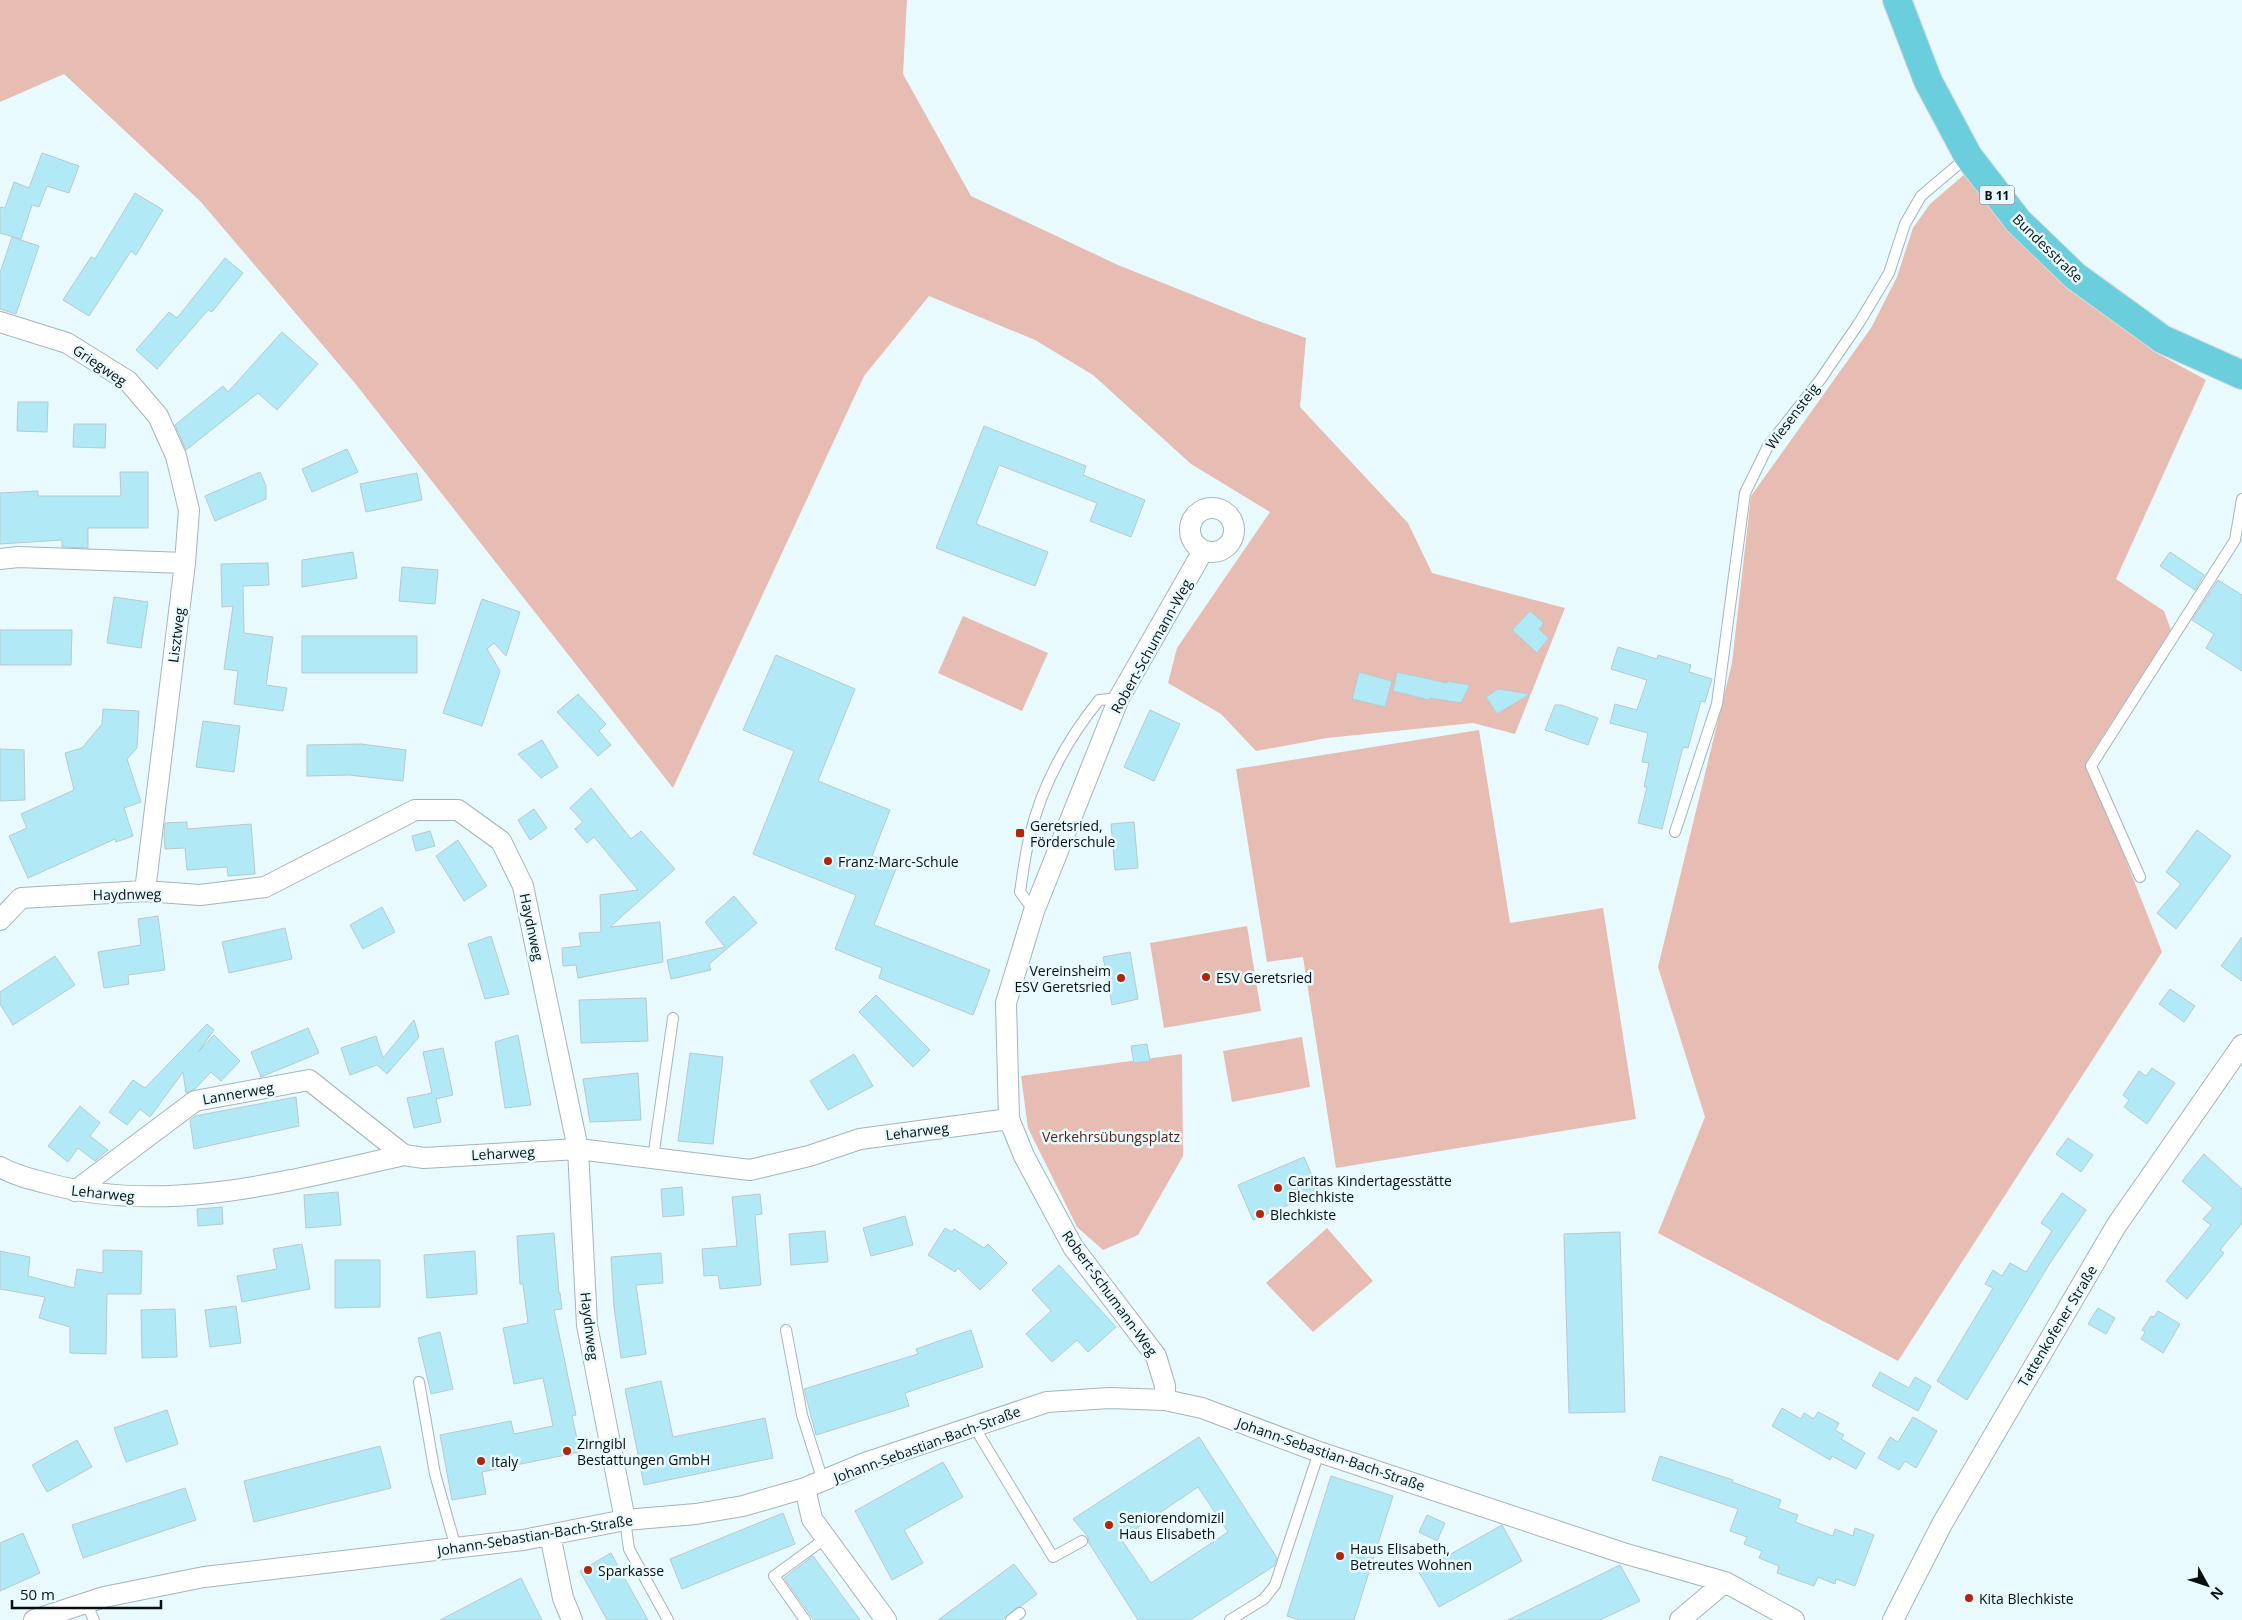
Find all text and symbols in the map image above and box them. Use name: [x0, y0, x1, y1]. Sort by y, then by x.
road number: B 11: [1980, 186, 2014, 204]
street label: Bundesstraße: [2009, 210, 2087, 287]
street label: Griegweg: [69, 340, 131, 390]
street label: Wiesensteig: [1761, 379, 1823, 453]
street label: Robert-Schumann-Weg: [1106, 575, 1196, 717]
street label: Lisztweg: [163, 606, 189, 664]
place label: Geretsried, Förderschule: [1030, 816, 1116, 851]
marker: Geretsried, Förderschule: [1014, 827, 1026, 839]
place label: Franz-Marc-Schule: [838, 852, 959, 871]
marker: Franz-Marc-Schule: [822, 855, 834, 867]
street label: Haydnweg: [93, 884, 162, 904]
street label: Haydnweg: [516, 891, 549, 963]
place label: Vereinsheim ESV Geretsried: [1015, 961, 1111, 996]
place label: ESV Geretsried: [1216, 968, 1312, 987]
marker: ESV Geretsried: [1200, 971, 1212, 983]
marker: Vereinsheim ESV Geretsried: [1115, 972, 1127, 984]
street label: Lannerweg: [201, 1077, 276, 1109]
street label: Leharweg: [884, 1118, 950, 1144]
park label: Verkehrsübungsplatz: [1042, 1127, 1181, 1146]
street label: Leharweg: [471, 1142, 536, 1164]
place label: Caritas Kindertagesstätte Blechkiste: [1288, 1171, 1452, 1206]
street label: Leharweg: [70, 1180, 136, 1206]
marker: Caritas Kindertagesstätte Blechkiste: [1272, 1182, 1284, 1194]
place label: Blechkiste: [1270, 1205, 1336, 1224]
marker: Blechkiste: [1254, 1208, 1266, 1220]
street label: Robert-Schumann-Weg: [1058, 1226, 1162, 1360]
street label: Tattenkofener Straße: [2013, 1261, 2101, 1390]
street label: Haydnweg: [576, 1291, 604, 1362]
street label: Johann-Sebastian-Bach-Straße: [829, 1401, 1023, 1487]
street label: Johann-Sebastian-Bach-Straße: [1233, 1412, 1428, 1495]
place label: Zirngibl Bestattungen GmbH: [577, 1434, 710, 1469]
marker: Zirngibl Bestattungen GmbH: [561, 1445, 573, 1457]
place label: Italy: [491, 1452, 519, 1471]
marker: Italy: [475, 1455, 487, 1467]
place label: Seniorendomizil Haus Elisabeth: [1119, 1508, 1224, 1543]
street label: Johann-Sebastian-Bach-Straße: [434, 1510, 634, 1560]
marker: Seniorendomizil Haus Elisabeth: [1103, 1519, 1115, 1531]
place label: Haus Elisabeth, Betreutes Wohnen: [1350, 1539, 1472, 1574]
marker: Haus Elisabeth, Betreutes Wohnen: [1334, 1550, 1346, 1562]
north arrow: [2182, 1560, 2232, 1610]
place label: Sparkasse: [598, 1561, 664, 1580]
marker: Sparkasse: [582, 1564, 594, 1576]
scale bar: [12, 1578, 161, 1610]
text: N: [2206, 1583, 2228, 1604]
text: 50 m: [20, 1584, 55, 1604]
place label: Kita Blechkiste: [1979, 1589, 2074, 1608]
marker: Kita Blechkiste: [1963, 1592, 1975, 1604]

